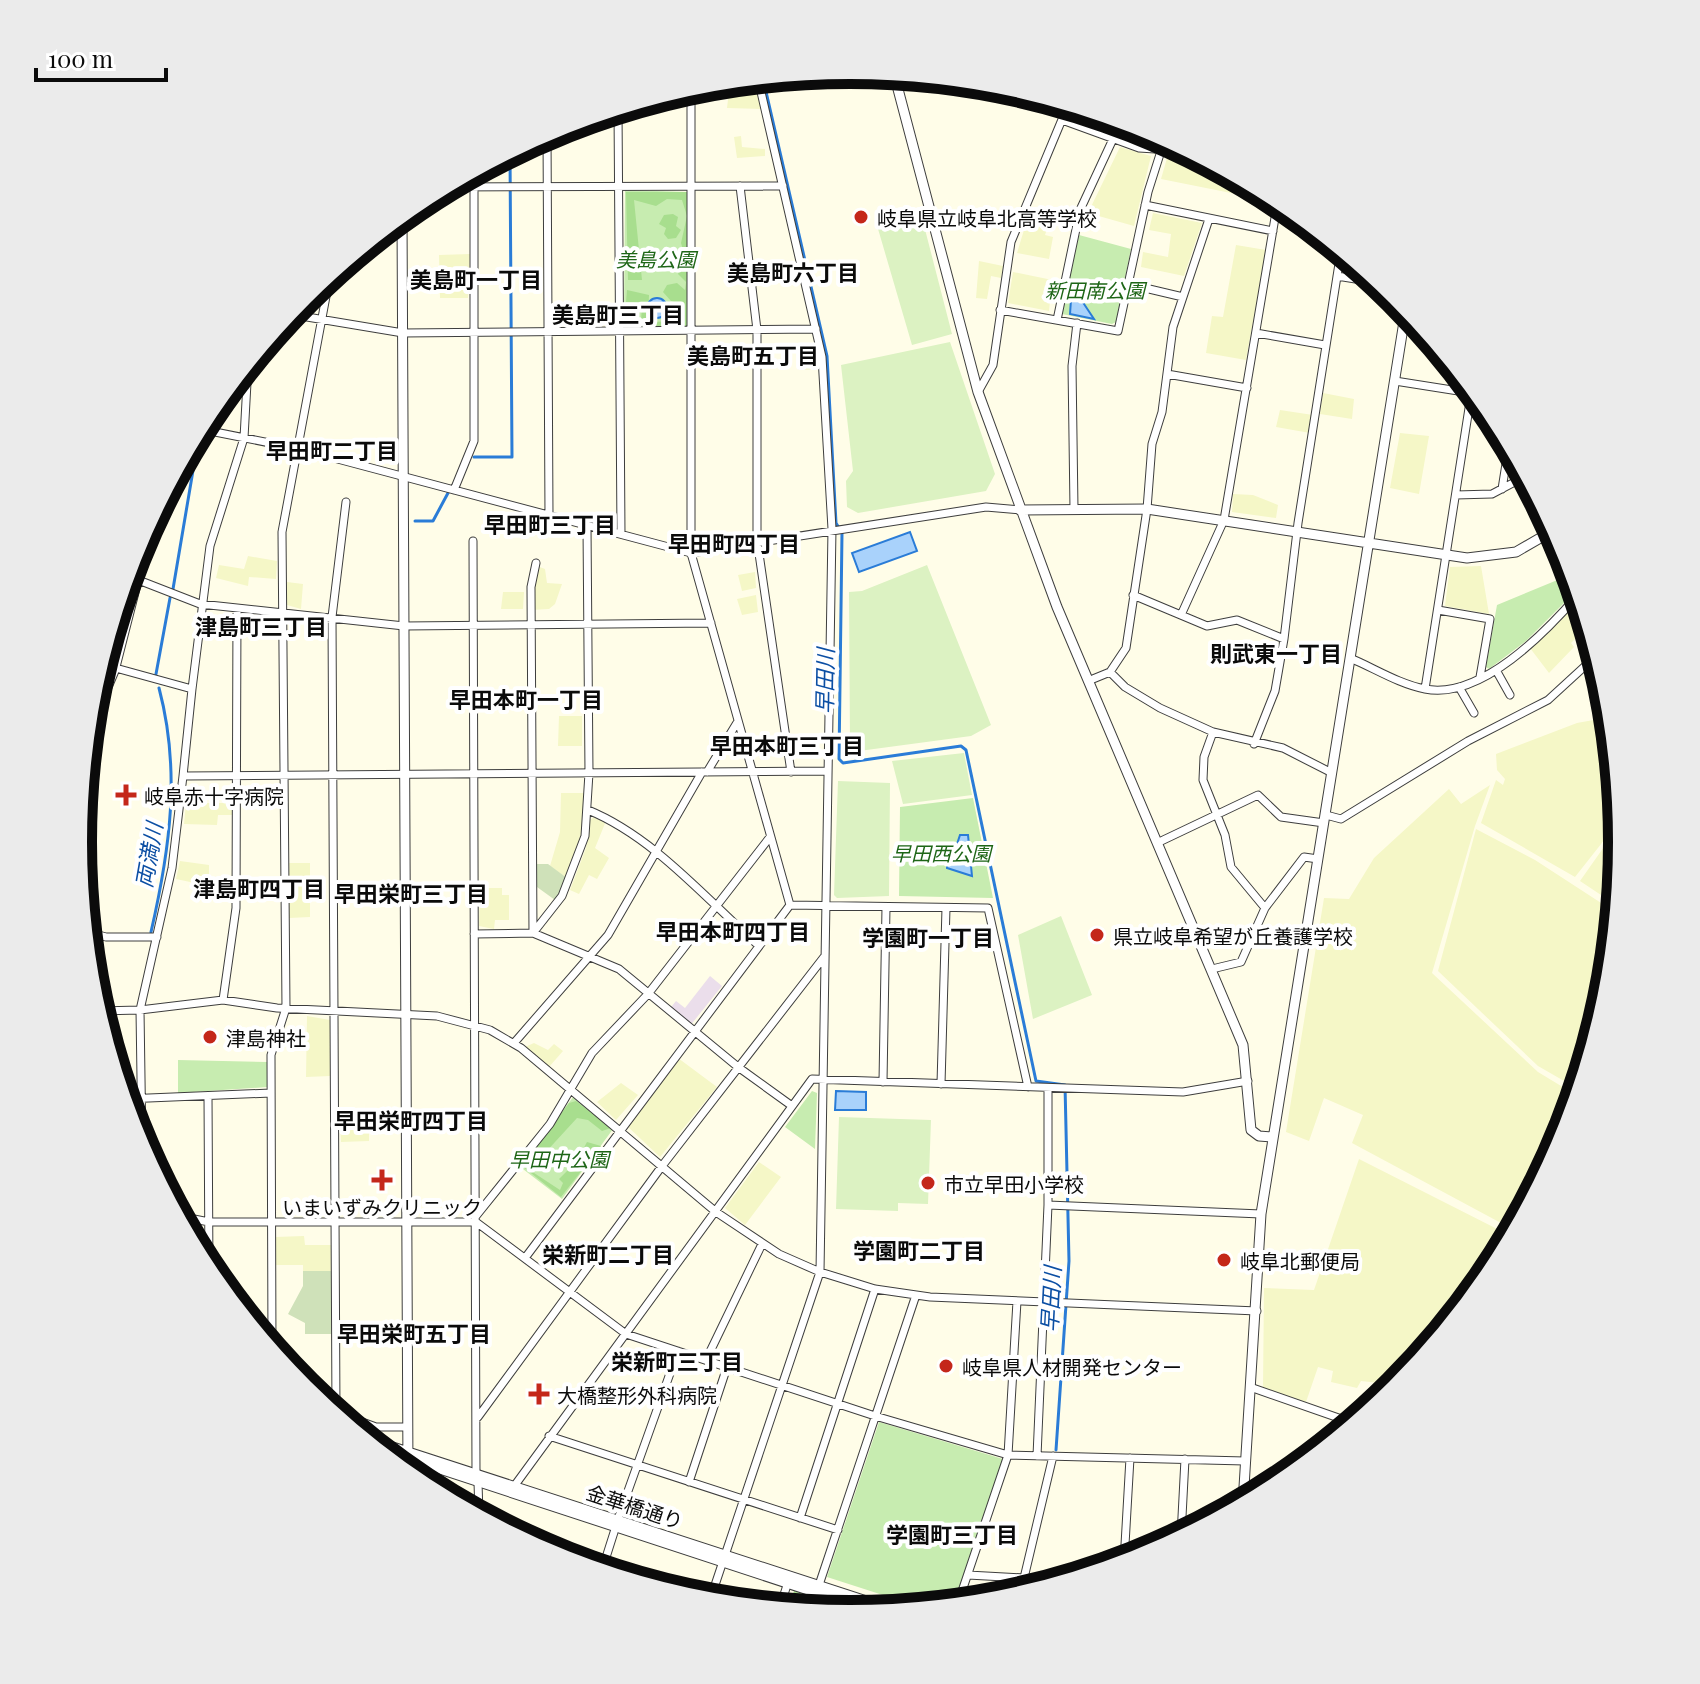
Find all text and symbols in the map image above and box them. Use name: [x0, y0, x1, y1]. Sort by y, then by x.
scale bar: [36, 32, 166, 82]
text: 100 m: [48, 42, 113, 74]
place label: 岐阜県立岐阜北高等学校: [877, 204, 1097, 231]
marker: 岐阜県立岐阜北高等学校: [852, 208, 870, 226]
park label: 美島公園: [616, 245, 699, 272]
district label: 美島町六丁目: [727, 257, 859, 287]
district label: 美島町一丁目: [410, 264, 542, 294]
park label: 新田南公園: [1045, 276, 1148, 303]
district label: 美島町三丁目: [552, 299, 684, 329]
district label: 美島町五丁目: [687, 340, 819, 370]
district label: 早田町二丁目: [266, 435, 398, 465]
district label: 早田町三丁目: [484, 509, 616, 539]
district label: 早田町四丁目: [668, 528, 800, 558]
district label: 津島町三丁目: [195, 611, 327, 641]
district label: 則武東一丁目: [1210, 638, 1342, 668]
water label: 早田川: [808, 646, 840, 714]
district label: 早田本町一丁目: [449, 684, 603, 714]
district label: 早田本町三丁目: [710, 730, 864, 760]
place label: 岐阜赤十字病院: [144, 782, 284, 809]
marker: 岐阜赤十字病院: [115, 784, 137, 806]
water label: 両満川: [127, 818, 169, 890]
park label: 早田西公園: [891, 839, 994, 866]
district label: 津島町四丁目: [193, 873, 325, 903]
district label: 早田栄町三丁目: [334, 878, 488, 908]
district label: 早田本町四丁目: [656, 916, 810, 946]
district label: 学園町一丁目: [862, 922, 994, 952]
place label: 県立岐阜希望が丘養護学校: [1113, 922, 1353, 949]
marker: 県立岐阜希望が丘養護学校: [1088, 926, 1106, 944]
place label: 津島神社: [226, 1024, 306, 1051]
marker: 津島神社: [201, 1028, 219, 1046]
district label: 早田栄町四丁目: [334, 1105, 488, 1135]
park label: 早田中公園: [509, 1145, 612, 1172]
marker: いまいずみクリニック: [371, 1169, 393, 1191]
place label: 市立早田小学校: [944, 1170, 1084, 1197]
marker: 市立早田小学校: [919, 1174, 937, 1192]
place label: いまいずみクリニック: [282, 1193, 482, 1220]
district label: 学園町二丁目: [853, 1235, 985, 1265]
district label: 栄新町二丁目: [542, 1239, 674, 1269]
place label: 岐阜北郵便局: [1240, 1247, 1360, 1274]
marker: 岐阜北郵便局: [1215, 1251, 1233, 1269]
water label: 早田川: [1033, 1263, 1067, 1333]
district label: 早田栄町五丁目: [337, 1318, 491, 1348]
district label: 栄新町三丁目: [611, 1346, 743, 1376]
place label: 岐阜県人材開発センター: [962, 1353, 1182, 1380]
marker: 岐阜県人材開発センター: [937, 1357, 955, 1375]
place label: 大橋整形外科病院: [557, 1381, 717, 1408]
marker: 大橋整形外科病院: [528, 1383, 550, 1405]
street label: 金華橋通り: [583, 1478, 687, 1534]
district label: 学園町三丁目: [886, 1519, 1018, 1549]

